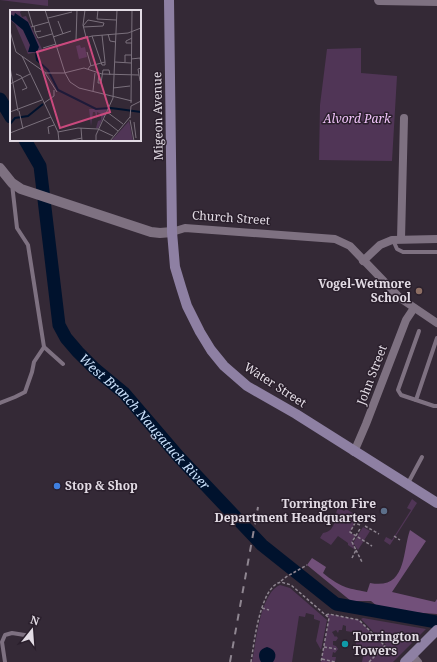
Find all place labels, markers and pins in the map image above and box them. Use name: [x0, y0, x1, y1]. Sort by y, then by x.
place label: Vogel-Wetmore School: [318, 275, 412, 306]
marker: Vogel-Wetmore School: [414, 286, 424, 296]
place label: Stop & Shop: [65, 477, 138, 494]
marker: Stop & Shop: [52, 481, 62, 491]
place label: Torrington Fire Department Headquarters: [214, 495, 376, 526]
marker: Torrington Fire Department Headquarters: [379, 506, 389, 516]
place label: Torrington Towers: [353, 628, 419, 659]
marker: Torrington Towers: [340, 639, 350, 649]

